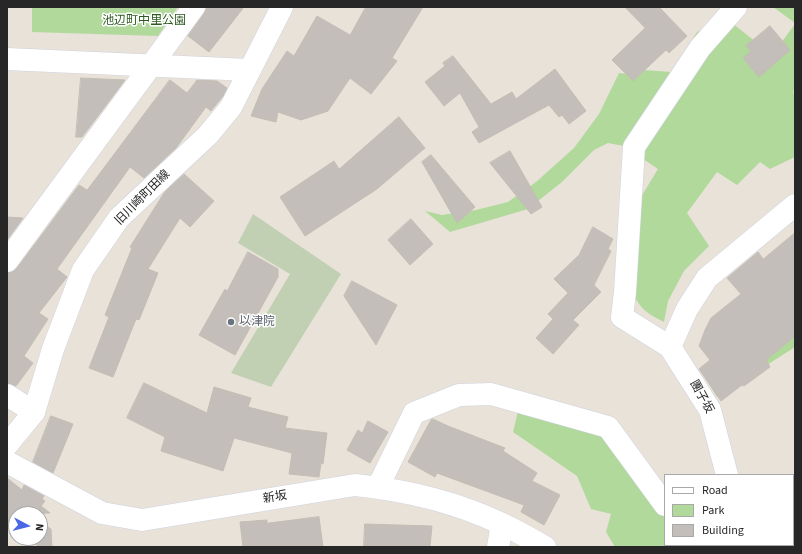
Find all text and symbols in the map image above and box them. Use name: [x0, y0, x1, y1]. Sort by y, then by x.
park label: 池辺町中里公園: [102, 14, 186, 28]
street label: 旧川崎町田線: [112, 167, 174, 229]
place label: 以津院: [239, 315, 275, 329]
marker: 以津院: [226, 317, 236, 327]
street label: 團子坂: [686, 378, 716, 416]
legend: [664, 474, 794, 546]
text: Road: [702, 482, 728, 499]
street label: 新坂: [262, 489, 288, 507]
text: Park: [702, 502, 724, 519]
north arrow: [8, 506, 48, 546]
text: Building: [702, 522, 744, 539]
text: N: [32, 523, 47, 532]

